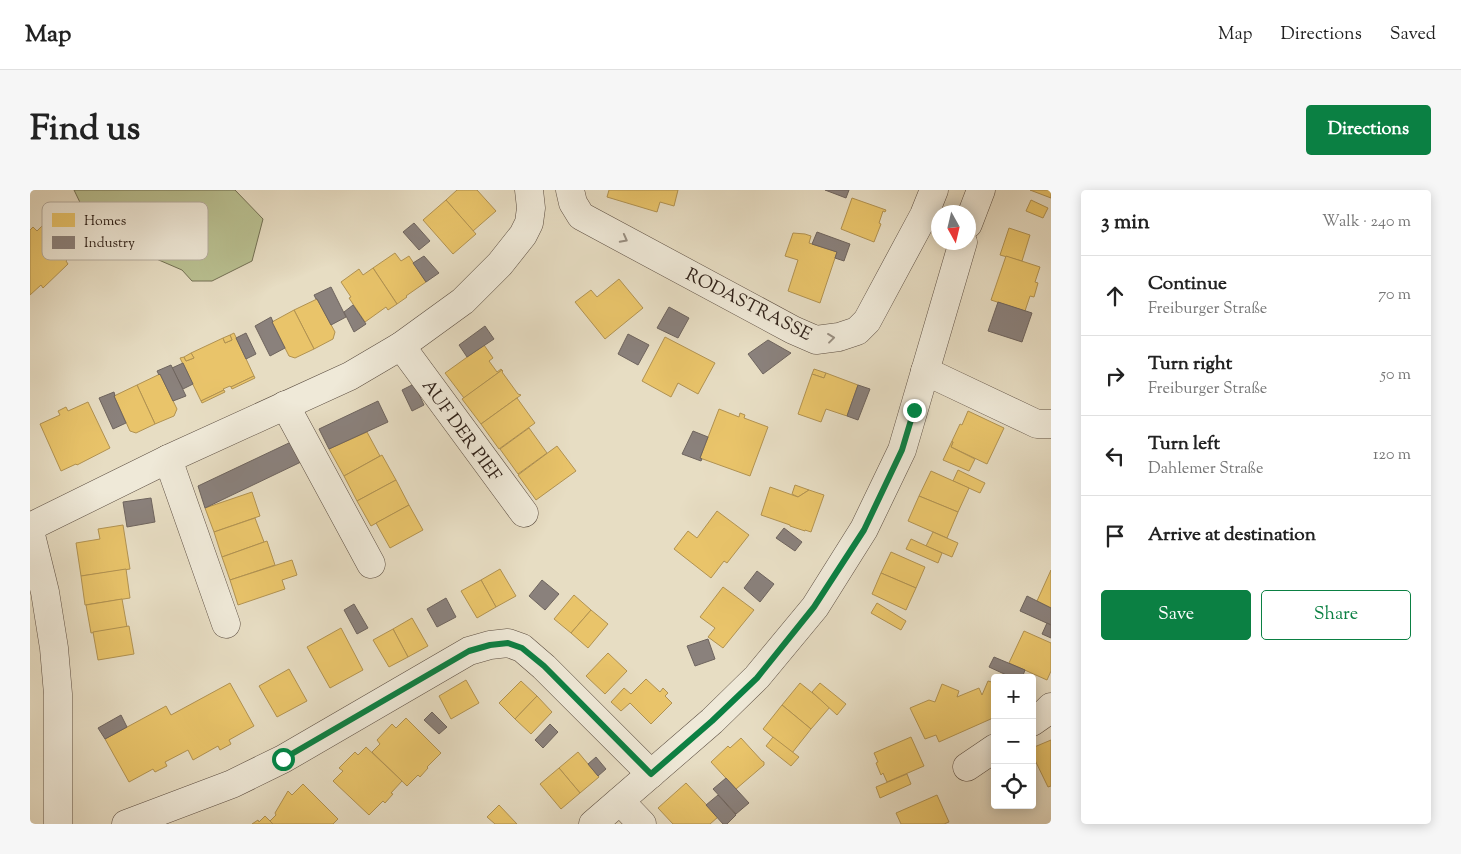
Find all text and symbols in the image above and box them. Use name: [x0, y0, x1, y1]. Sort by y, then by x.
text: Map: [25, 18, 71, 52]
text: Map: [1218, 22, 1253, 48]
text: Directions: [1281, 22, 1362, 48]
text: Saved: [1390, 22, 1436, 48]
text: Find us: [30, 105, 140, 156]
button: Directions: [1306, 105, 1431, 155]
legend: [42, 202, 208, 260]
north arrow: [931, 205, 976, 250]
text: 3 min: [1101, 208, 1150, 238]
text: Walk · 240 m: [1322, 211, 1411, 234]
text: Homes: [84, 212, 126, 232]
one-way arrow: [619, 233, 628, 243]
text: Industry: [84, 234, 135, 254]
street label: RODASTRASSE: [681, 263, 816, 349]
text: Continue: [1148, 271, 1227, 298]
icon: ahead: [1101, 282, 1129, 310]
text: 70 m: [1378, 284, 1411, 307]
text: Freiburger Straße: [1148, 298, 1267, 321]
one-way arrow: [828, 333, 836, 344]
text: Turn right: [1148, 351, 1232, 378]
icon: right: [1101, 362, 1129, 390]
text: 50 m: [1380, 364, 1411, 387]
street label: AUF DER PIEF: [414, 375, 506, 488]
text: Freiburger Straße: [1148, 378, 1267, 401]
route end: [903, 399, 926, 422]
text: Turn left: [1148, 431, 1220, 458]
icon: left: [1101, 442, 1129, 470]
text: 120 m: [1373, 444, 1411, 467]
text: Dahlemer Straße: [1148, 458, 1263, 481]
icon: arrive: [1101, 522, 1129, 550]
text: Arrive at destination: [1148, 522, 1316, 549]
button: Save: [1101, 590, 1251, 640]
button: Share: [1261, 590, 1411, 640]
map controls: [991, 674, 1036, 809]
button: +: [991, 674, 1036, 719]
button: −: [991, 719, 1036, 764]
route start: [272, 748, 295, 771]
button: locate: [991, 764, 1036, 809]

